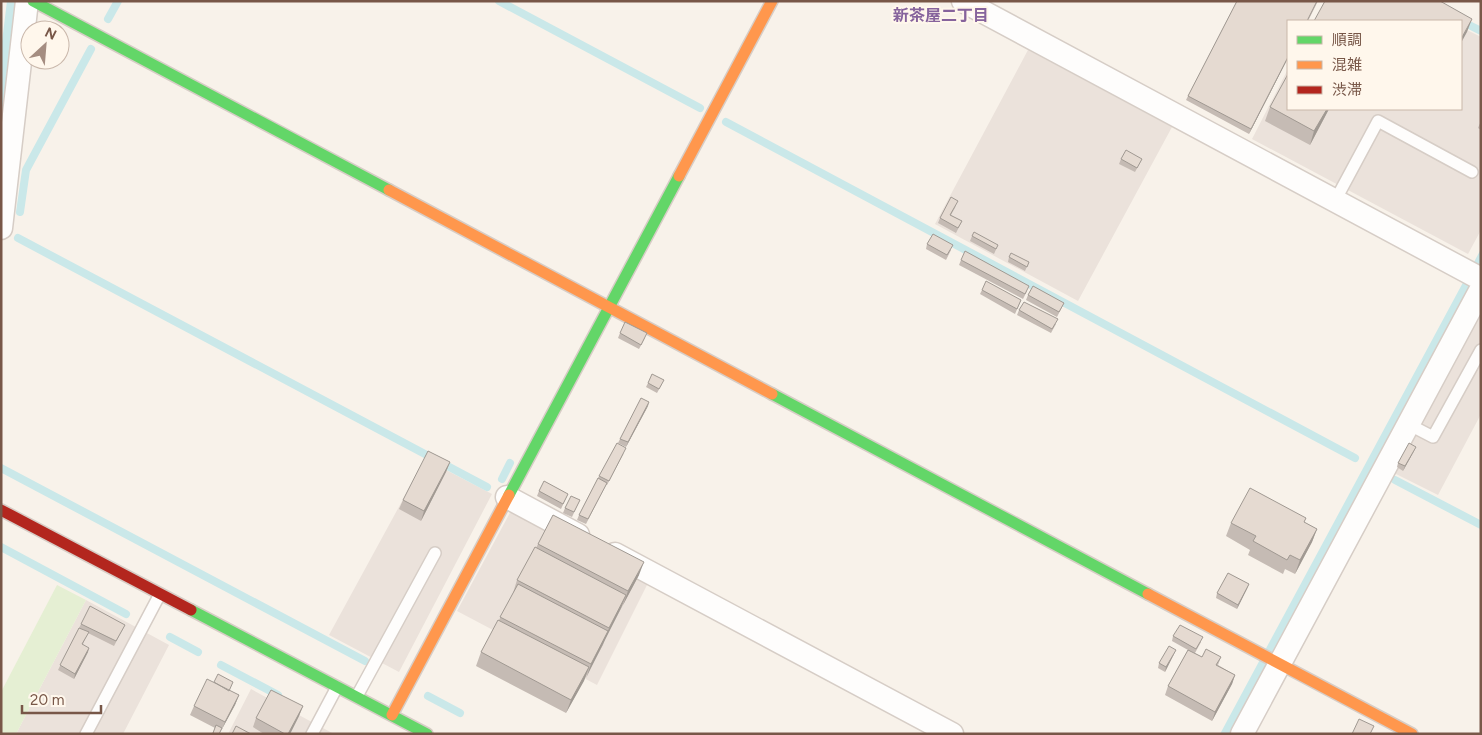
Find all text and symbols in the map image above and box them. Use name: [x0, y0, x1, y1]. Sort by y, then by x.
district label: 新茶屋二丁目: [893, 6, 989, 25]
north arrow: [20, 20, 70, 70]
legend: [1287, 20, 1462, 110]
text: N: [42, 24, 59, 44]
text: 順調: [1332, 31, 1362, 49]
text: 混雑: [1332, 56, 1362, 74]
text: 渋滞: [1332, 81, 1362, 99]
scale bar: [22, 682, 101, 714]
text: 20 m: [30, 691, 64, 709]

